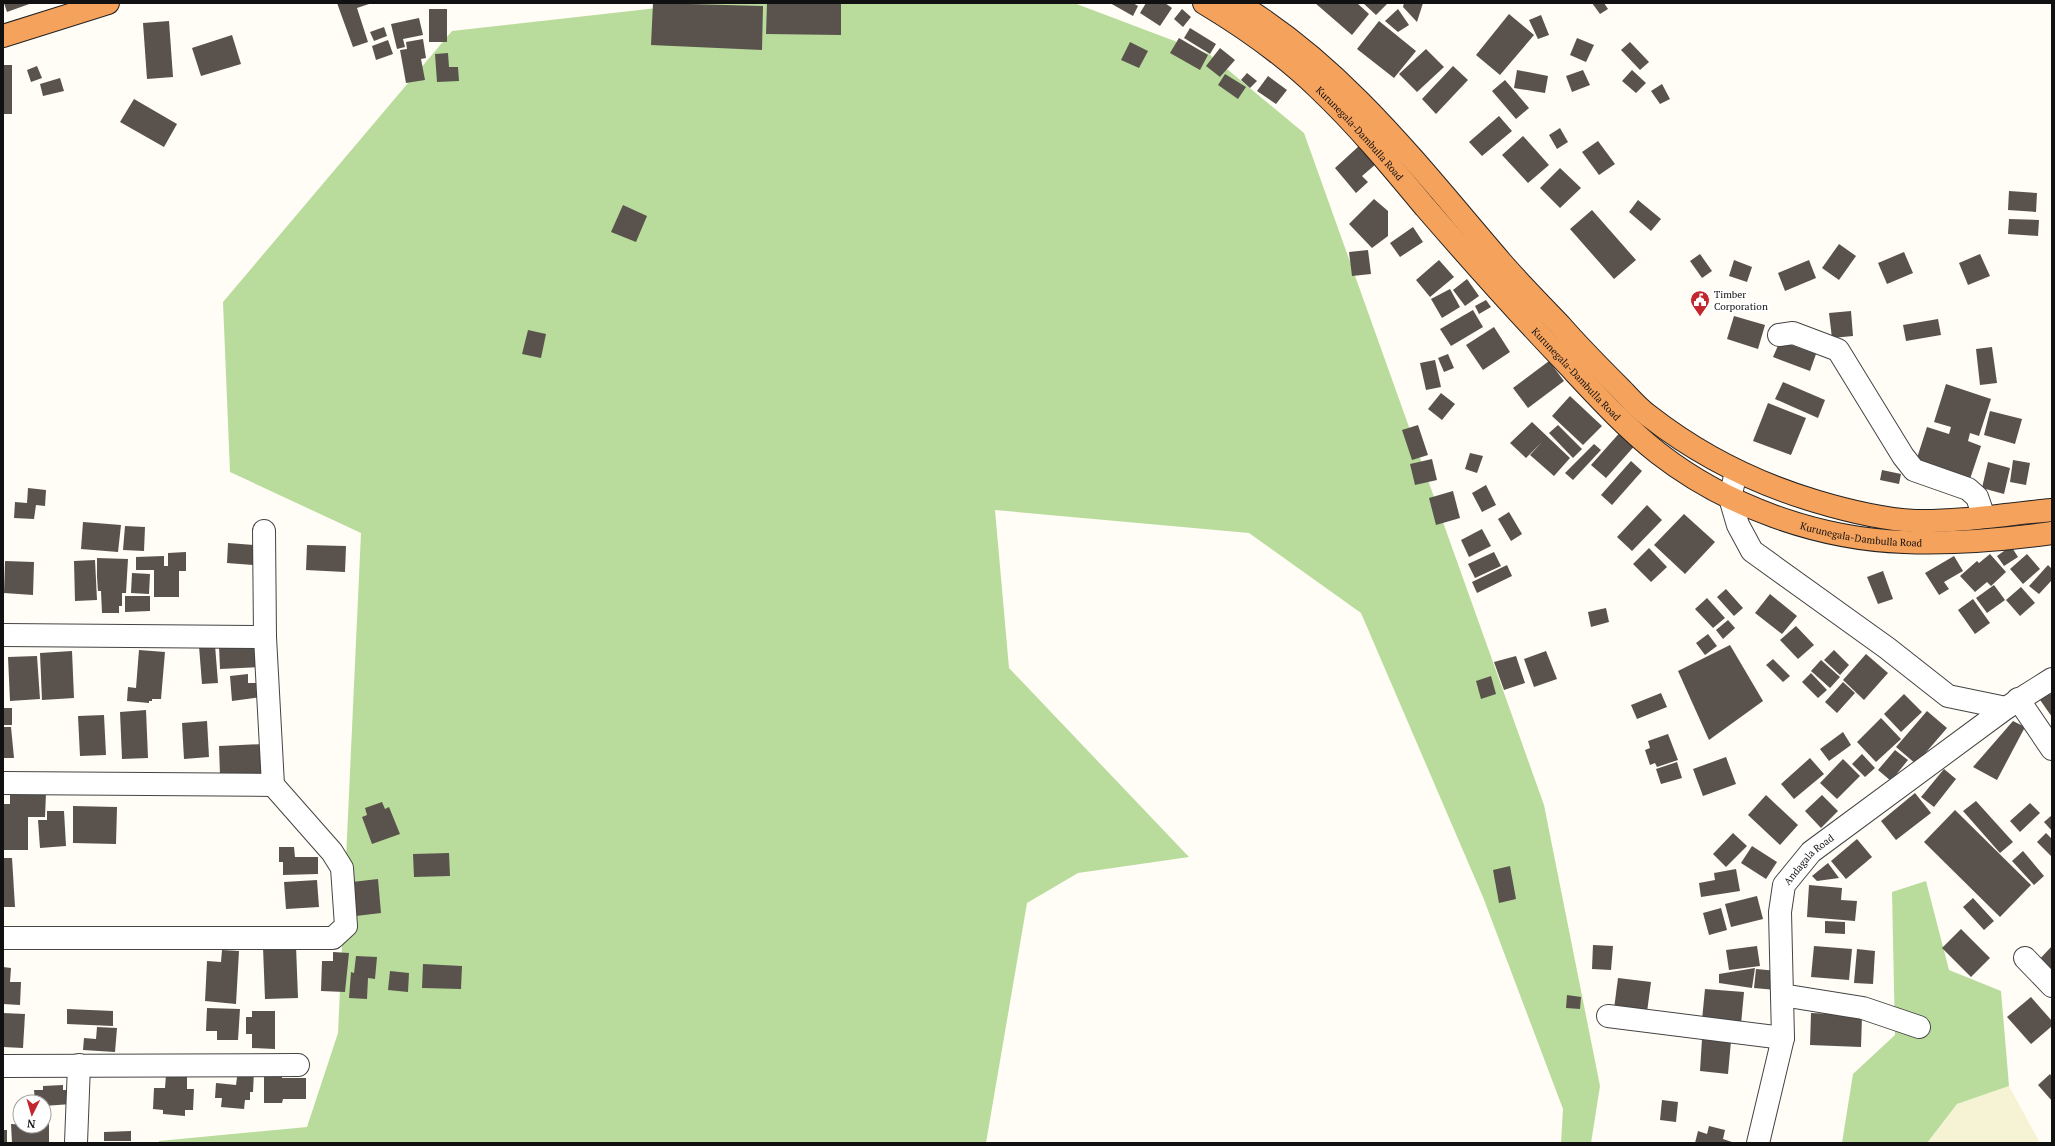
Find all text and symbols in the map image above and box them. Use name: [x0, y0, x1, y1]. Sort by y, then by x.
street label: Kurunegala-Dambulla Road: [1313, 83, 1407, 183]
place label: Timber Corporation: [1714, 288, 1768, 313]
public building icon: Timber Corporation: [1689, 289, 1711, 317]
street label: Kurunegala-Dambulla Road: [1529, 325, 1624, 423]
street label: Kurunegala-Dambulla Road: [1799, 519, 1923, 549]
street label: Andagala Road: [1781, 831, 1836, 887]
north arrow: [12, 1094, 52, 1134]
text: N: [26, 1117, 36, 1131]

